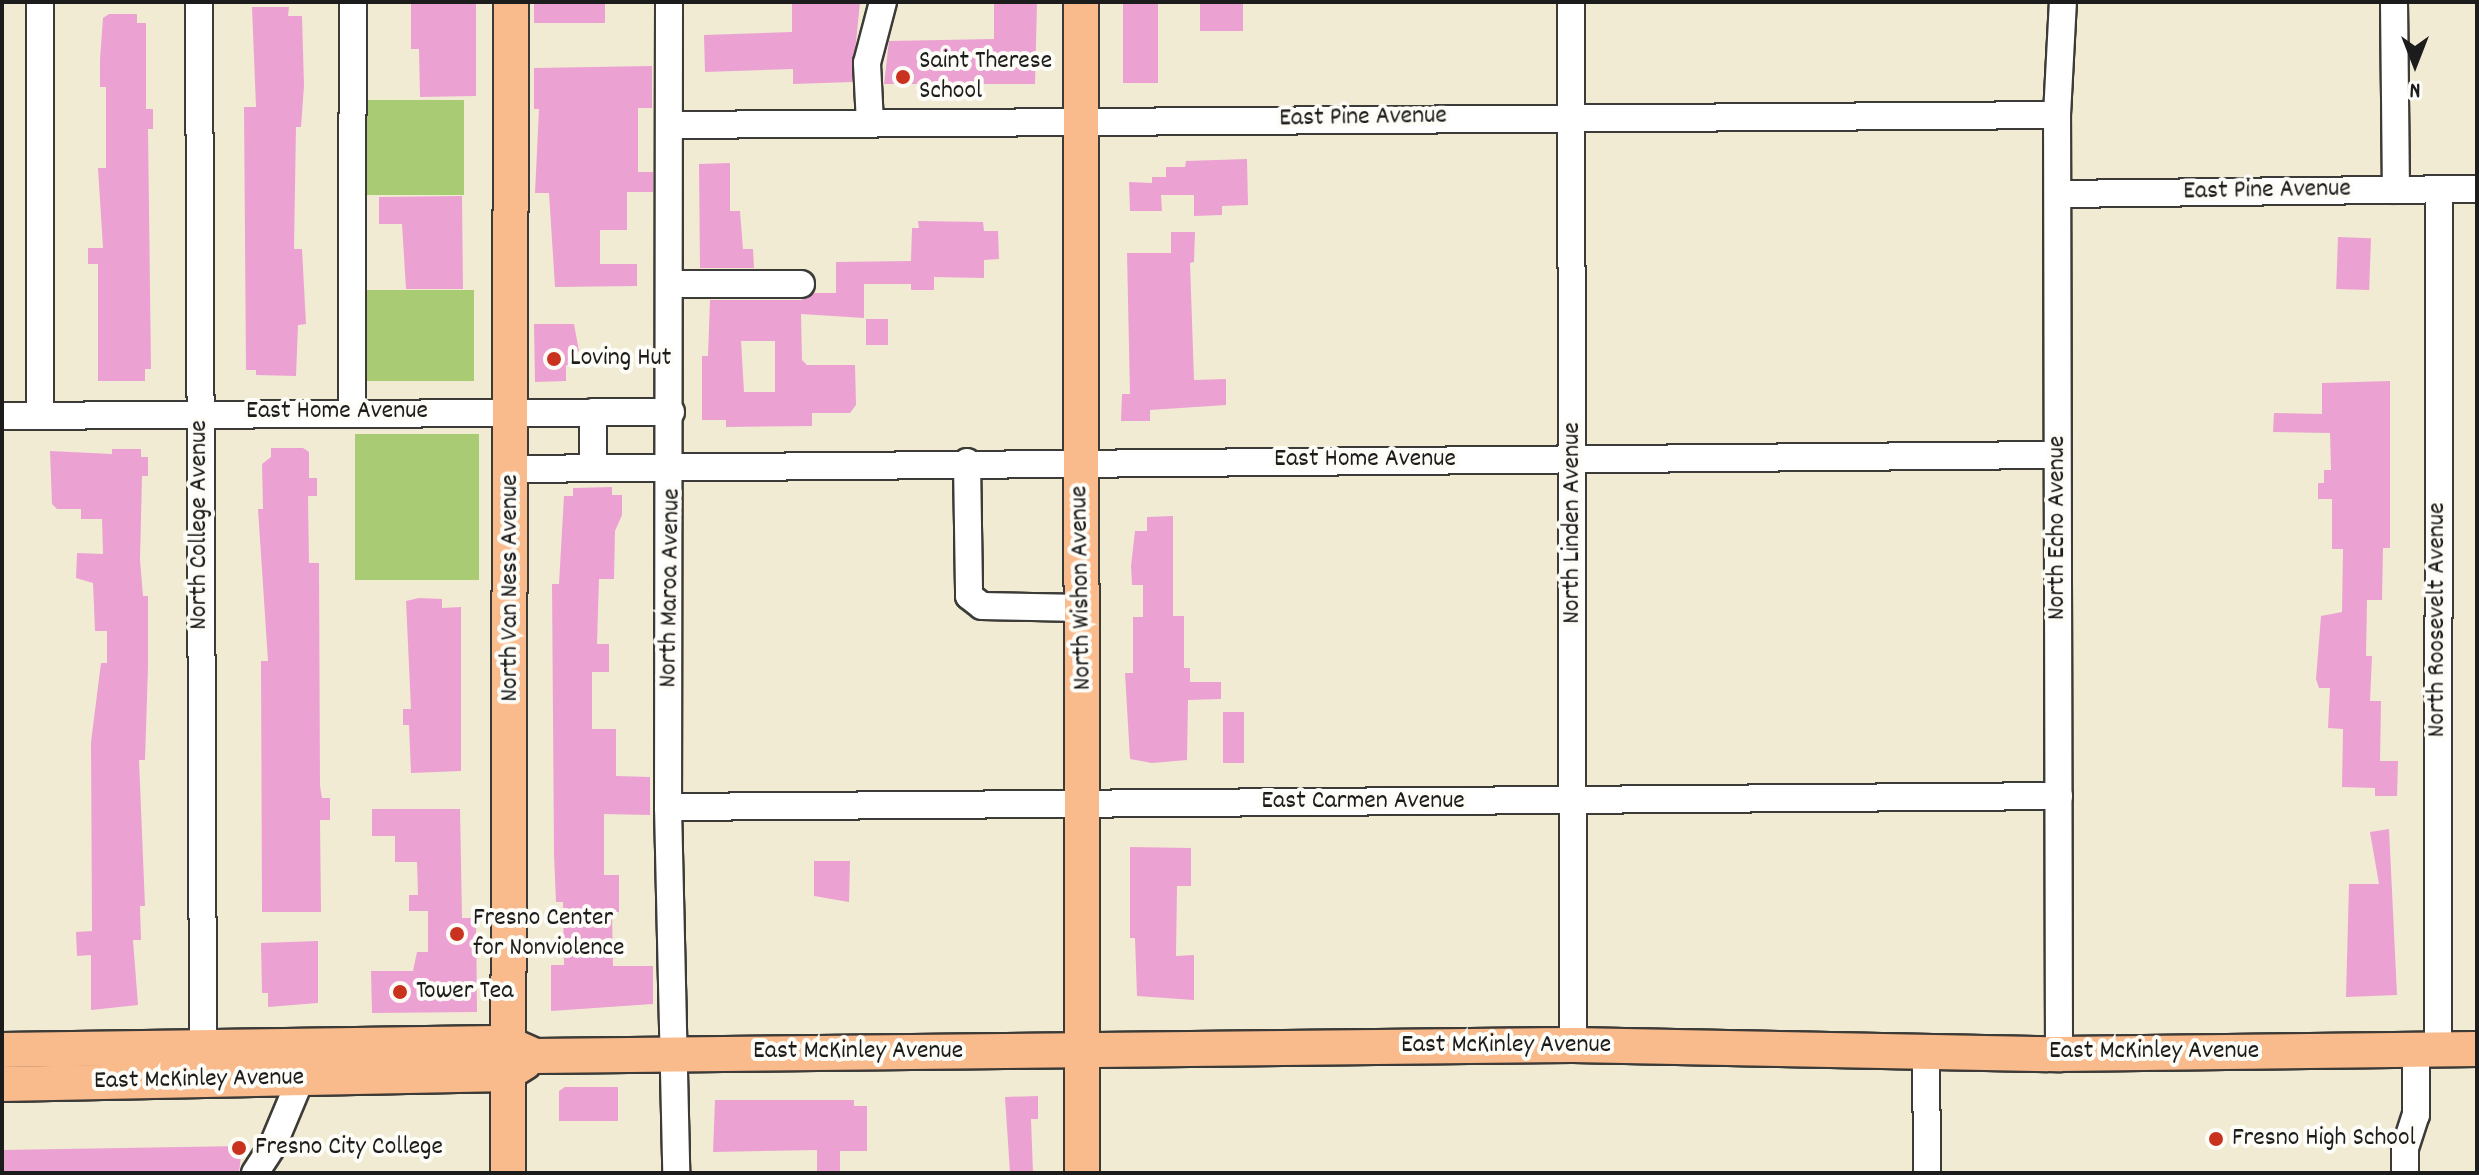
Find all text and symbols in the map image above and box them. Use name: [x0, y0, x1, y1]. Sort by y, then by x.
north arrow: [2375, 24, 2455, 104]
place label: Saint Therese School: [919, 46, 1052, 108]
marker: Saint Therese School: [894, 68, 912, 86]
text: N: [2410, 73, 2420, 104]
street label: East Pine Avenue: [1279, 101, 1447, 135]
street label: East Pine Avenue: [2183, 174, 2351, 208]
place label: Loving Hut: [570, 343, 671, 375]
marker: Loving Hut: [545, 350, 563, 368]
street label: East Home Avenue: [246, 396, 428, 428]
street label: North College Avenue: [184, 420, 216, 630]
street label: North Linden Avenue: [1557, 422, 1589, 624]
street label: North Echo Avenue: [2042, 436, 2074, 620]
street label: East Home Avenue: [1274, 444, 1456, 476]
street label: North Van Ness Avenue: [495, 474, 527, 702]
street label: North Wishon Avenue: [1065, 485, 1099, 691]
street label: North Maroa Avenue: [654, 488, 688, 688]
street label: North Roosevelt Avenue: [2422, 503, 2454, 737]
street label: East Carmen Avenue: [1261, 786, 1465, 818]
place label: Fresno Center for Nonviolence: [473, 903, 624, 964]
marker: Fresno Center for Nonviolence: [448, 925, 466, 943]
place label: Tower Tea: [416, 976, 513, 1008]
marker: Tower Tea: [391, 983, 409, 1001]
street label: East McKinley Avenue: [1401, 1030, 1611, 1062]
street label: East McKinley Avenue: [753, 1036, 963, 1068]
street label: East McKinley Avenue: [2049, 1036, 2259, 1068]
street label: East McKinley Avenue: [94, 1063, 304, 1097]
place label: Fresno High School: [2232, 1123, 2416, 1155]
marker: Fresno High School: [2207, 1130, 2225, 1148]
place label: Fresno City College: [255, 1132, 443, 1164]
marker: Fresno City College: [230, 1139, 248, 1157]

